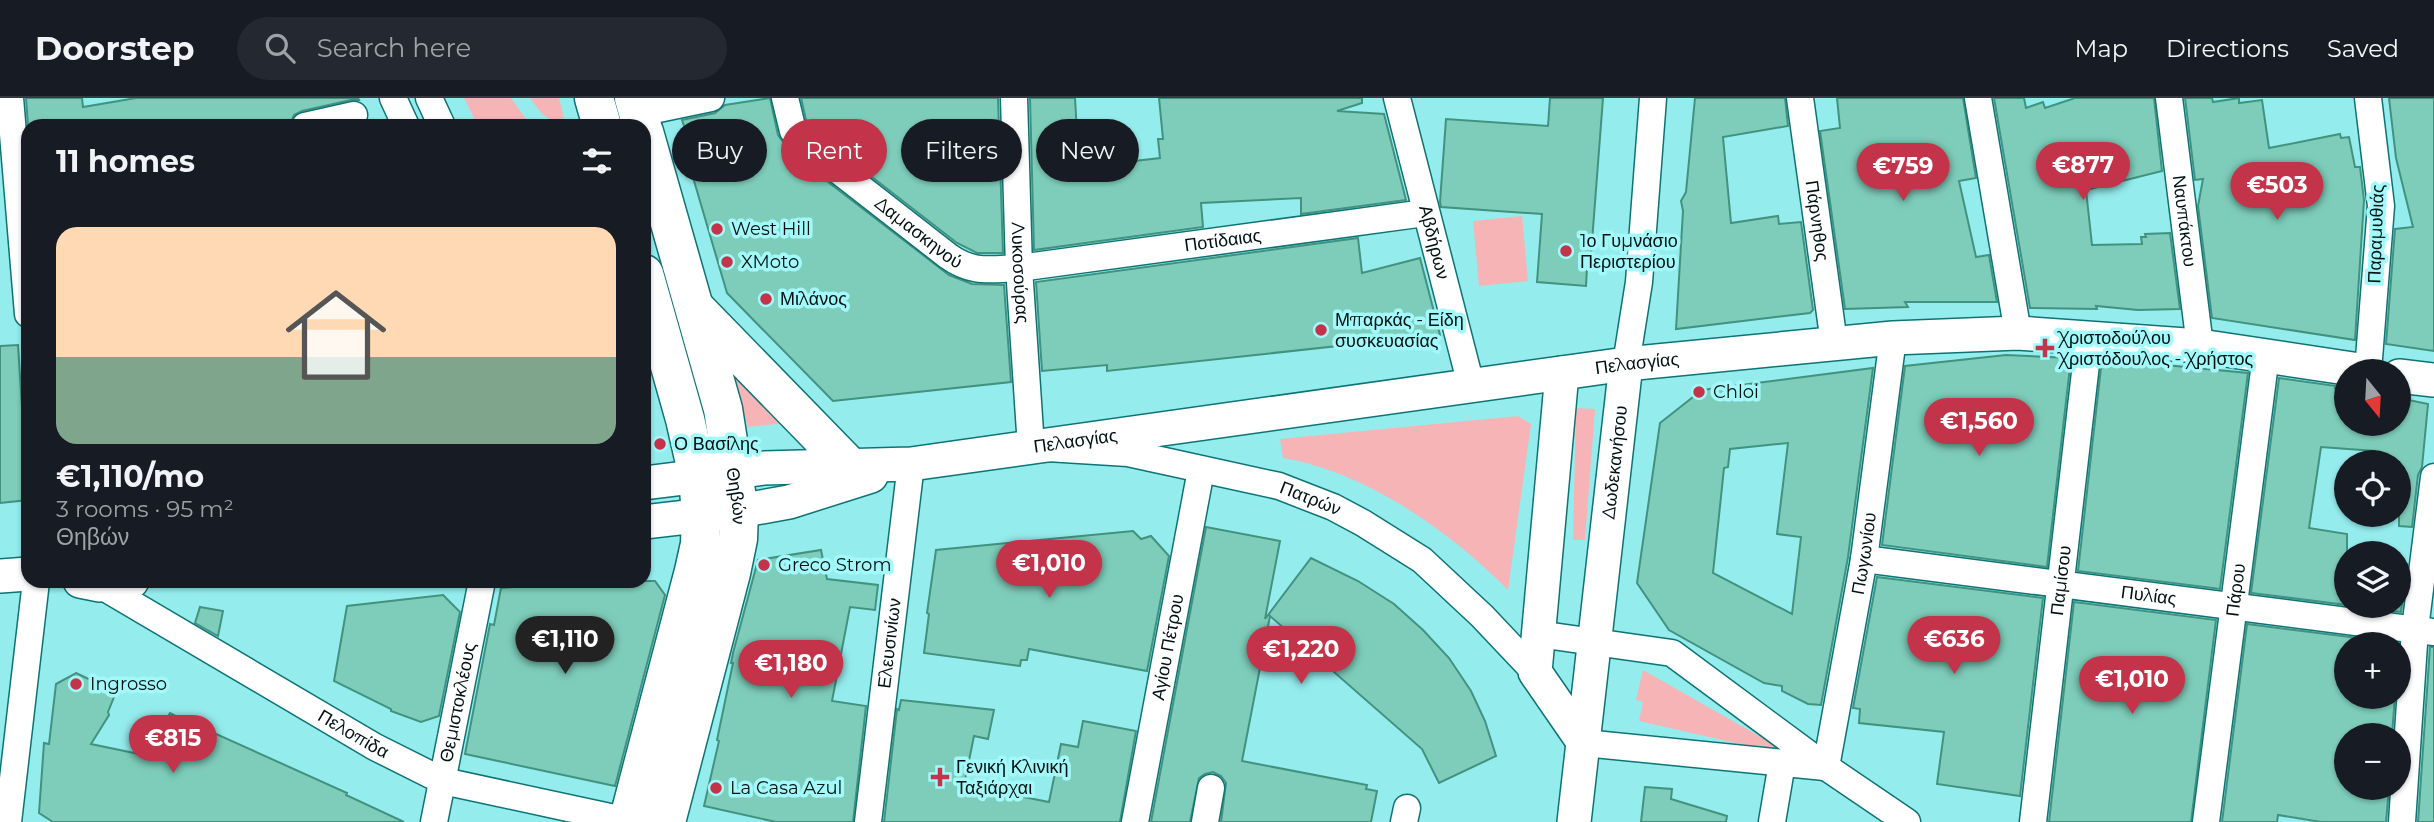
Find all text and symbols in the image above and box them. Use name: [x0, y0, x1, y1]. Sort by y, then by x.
search box: [237, 17, 727, 80]
text: Doorstep: [35, 28, 195, 68]
icon: search: [261, 29, 299, 67]
text: Search here: [317, 32, 471, 64]
text: Map: [2075, 34, 2128, 63]
text: Directions: [2166, 34, 2289, 63]
text: Saved: [2327, 34, 2399, 63]
chip: Buy: [672, 119, 767, 182]
chip: Rent: [781, 119, 887, 182]
chip: Filters: [901, 119, 1022, 182]
chip: New: [1036, 119, 1139, 182]
icon: filters: [578, 142, 616, 180]
pin: €877: [2042, 142, 2124, 202]
text: 11 homes: [56, 143, 195, 180]
pin: €759: [1862, 144, 1944, 203]
text: €877: [2052, 151, 2114, 179]
text: €759: [1873, 152, 1933, 180]
pin: €503: [2236, 162, 2318, 222]
text: €503: [2246, 171, 2308, 199]
street label: Ναυπάκτου: [2168, 174, 2201, 268]
street label: Πάρνηθος: [1801, 179, 1834, 263]
street label: Παραμυθιάς: [2363, 184, 2389, 284]
street label: Δαμασκηνού: [870, 192, 966, 273]
street label: Αβδήρων: [1414, 203, 1454, 282]
place label: West Hill: [731, 218, 811, 240]
marker: West Hill: [709, 221, 725, 237]
street label: Λυκοσούρας: [1007, 222, 1034, 325]
street label: Ποτίδαιας: [1183, 224, 1263, 256]
place label: 1ο Γυμνάσιο Περιστερίου: [1580, 230, 1678, 273]
marker: 1ο Γυμνάσιο Περιστερίου: [1558, 243, 1574, 259]
place label: XMoto: [741, 251, 799, 273]
marker: XMoto: [719, 254, 735, 270]
icon: home: [273, 272, 399, 398]
place label: Μιλάνος: [780, 288, 847, 310]
marker: Μιλάνος: [758, 291, 774, 307]
place label: Μπαρκάς - Είδη συσκευασίας: [1335, 309, 1464, 352]
marker: Μπαρκάς - Είδη συσκευασίας: [1313, 322, 1329, 338]
place label: Χριστοδούλου Χριστόδουλος - Χρήστος: [2056, 327, 2254, 370]
marker: Χριστοδούλου Χριστόδουλος - Χρήστος: [2037, 340, 2053, 356]
street label: Πελασγίας: [1594, 348, 1680, 379]
north arrow: [2334, 359, 2412, 436]
map controls: [2334, 359, 2411, 800]
place label: Chloi: [1713, 381, 1759, 403]
marker: Chloi: [1691, 384, 1707, 400]
pin: €1,560: [1922, 398, 2036, 458]
street label: Δωδεκανήσου: [1597, 404, 1632, 520]
text: €1,560: [1940, 407, 2018, 435]
street label: Πελασγίας: [1032, 424, 1119, 458]
place label: Ο Βασίλης: [674, 433, 759, 455]
marker: Ο Βασίλης: [652, 436, 668, 452]
button: locate: [2334, 450, 2411, 527]
text: €1,110/mo: [56, 458, 204, 495]
street label: Θηβών: [721, 466, 751, 525]
street label: Πατρών: [1277, 476, 1345, 520]
text: 3 rooms · 95 m²: [56, 495, 234, 523]
street label: Πωγωνίου: [1847, 511, 1881, 596]
text: Θηβών: [56, 523, 129, 551]
pin: €1,010: [992, 540, 1106, 600]
button: layers: [2334, 541, 2411, 618]
street label: Παμίσου: [2046, 544, 2076, 617]
text: €1,010: [1012, 549, 1086, 577]
place label: Greco Strom: [778, 554, 892, 576]
marker: Greco Strom: [756, 557, 772, 573]
street label: Πάρου: [2221, 562, 2250, 618]
street label: Πυλίας: [2120, 581, 2178, 610]
street label: Αγίου Πέτρου: [1147, 592, 1189, 702]
street label: Ελευσινίων: [873, 597, 906, 690]
pin: €1,110: [508, 616, 622, 676]
pin: €636: [1913, 616, 1995, 676]
text: €1,110: [531, 625, 599, 653]
text: €636: [1923, 625, 1985, 653]
pin: €1,220: [1244, 626, 1358, 686]
button: +: [2334, 632, 2411, 709]
text: €1,220: [1263, 635, 1339, 663]
street label: Θεμιστοκλέους: [435, 640, 481, 764]
pin: €1,180: [734, 640, 848, 700]
text: €1,180: [754, 649, 828, 677]
pin: €1,010: [2075, 656, 2189, 716]
text: €1,010: [2095, 665, 2169, 693]
place label: Ingrosso: [90, 673, 167, 695]
marker: Ingrosso: [68, 676, 84, 692]
street label: Πελοπίδα: [314, 705, 392, 763]
pin: €815: [132, 716, 214, 775]
button: −: [2334, 723, 2411, 800]
text: €815: [145, 724, 201, 752]
place label: Γενική Κλινική Ταξιάρχαι: [956, 756, 1068, 799]
marker: Γενική Κλινική Ταξιάρχαι: [930, 767, 950, 787]
place label: La Casa Azul: [730, 777, 842, 799]
marker: La Casa Azul: [708, 780, 724, 796]

